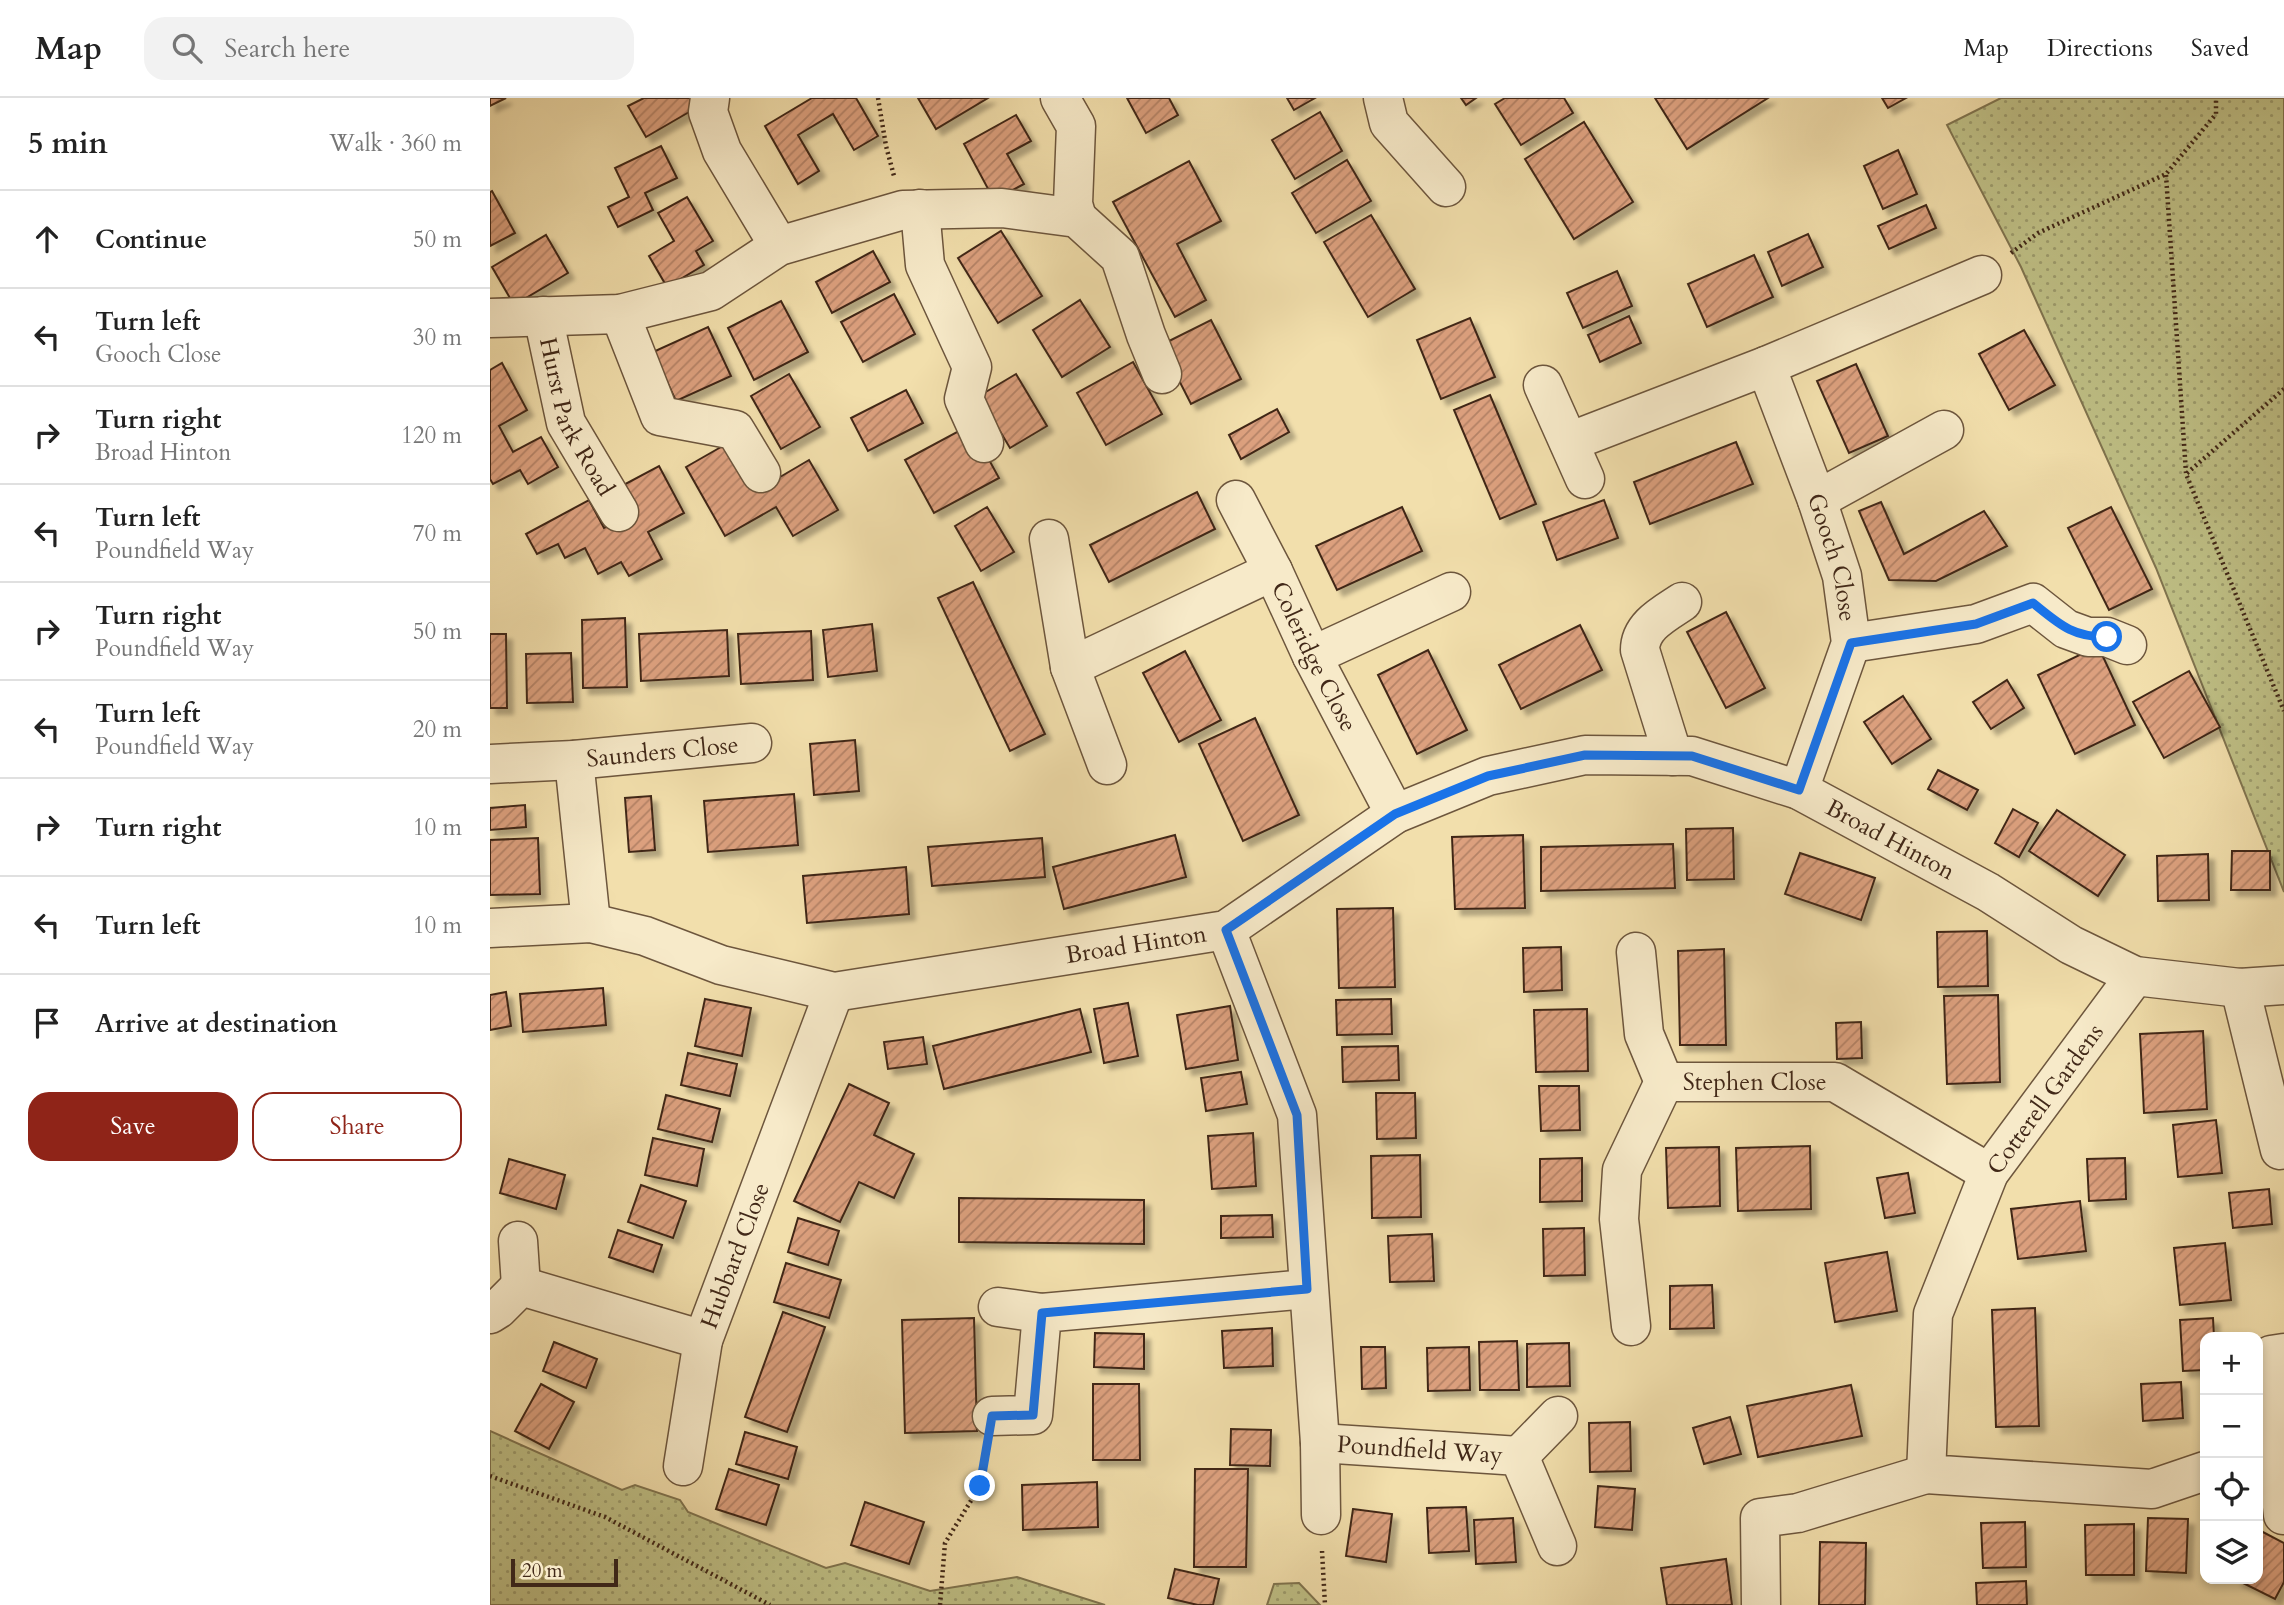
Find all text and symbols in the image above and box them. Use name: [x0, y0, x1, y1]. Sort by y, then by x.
search box: [144, 17, 634, 80]
text: Map: [35, 26, 102, 71]
icon: search: [168, 29, 206, 67]
text: Search here: [224, 31, 350, 66]
text: Map: [1963, 32, 2009, 65]
text: Directions: [2047, 32, 2153, 65]
text: Saved: [2191, 32, 2249, 65]
text: 5 min: [28, 123, 108, 164]
text: Walk · 360 m: [329, 128, 462, 159]
icon: ahead: [28, 220, 66, 258]
text: Continue: [95, 222, 207, 257]
text: 50 m: [413, 224, 462, 255]
text: Turn left: [95, 304, 200, 339]
icon: left: [28, 318, 66, 356]
text: 30 m: [413, 322, 462, 353]
street label: Hurst Park Road: [531, 334, 622, 503]
text: Gooch Close: [95, 339, 221, 370]
text: Turn right: [95, 402, 222, 437]
icon: right: [28, 416, 66, 454]
text: 120 m: [401, 420, 462, 451]
text: Broad Hinton: [95, 437, 231, 468]
street label: Gooch Close: [1799, 489, 1864, 623]
text: Turn left: [95, 500, 200, 535]
icon: left: [28, 514, 66, 552]
text: 70 m: [413, 518, 462, 549]
text: Poundfield Way: [95, 535, 254, 566]
street label: Coleridge Close: [1263, 576, 1365, 738]
text: Turn right: [95, 598, 222, 633]
icon: right: [28, 612, 66, 650]
text: 50 m: [413, 616, 462, 647]
route start: [2091, 621, 2122, 652]
text: Poundfield Way: [95, 633, 254, 664]
text: Turn left: [95, 696, 200, 731]
icon: left: [28, 710, 66, 748]
text: 20 m: [413, 714, 462, 745]
street label: Saunders Close: [585, 728, 740, 776]
text: Poundfield Way: [95, 731, 254, 762]
street label: Broad Hinton: [1820, 791, 1961, 888]
icon: right: [28, 808, 66, 846]
text: Turn right: [95, 810, 222, 845]
text: 10 m: [413, 812, 462, 843]
icon: left: [28, 906, 66, 944]
text: Turn left: [95, 908, 200, 943]
text: 10 m: [413, 910, 462, 941]
street label: Broad Hinton: [1063, 917, 1209, 972]
icon: arrive: [28, 1004, 66, 1042]
text: Arrive at destination: [95, 1006, 338, 1041]
street label: Cotterell Gardens: [1979, 1017, 2111, 1181]
street label: Stephen Close: [1683, 1066, 1827, 1099]
button: Save: [28, 1092, 238, 1161]
button: Share: [252, 1092, 462, 1161]
street label: Hubbard Close: [693, 1178, 778, 1334]
map controls: [2200, 1332, 2263, 1584]
button: +: [2200, 1332, 2263, 1395]
button: −: [2200, 1395, 2263, 1458]
street label: Poundfield Way: [1336, 1428, 1504, 1472]
button: locate: [2200, 1458, 2263, 1521]
route end: [964, 1470, 995, 1501]
button: layers: [2200, 1521, 2263, 1584]
scale bar: [511, 1556, 618, 1588]
text: 20 m: [522, 1558, 563, 1584]

